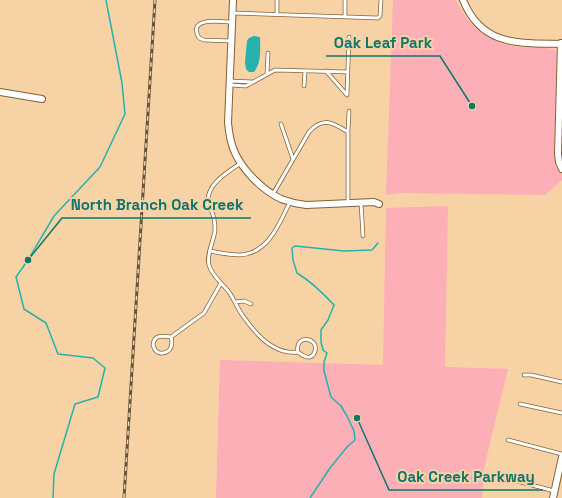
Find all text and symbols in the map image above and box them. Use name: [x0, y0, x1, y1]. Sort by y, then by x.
callout: Oak Leaf Park: [326, 29, 440, 56]
text: Oak Leaf Park: [334, 33, 433, 52]
callout: North Branch Oak Creek: [62, 191, 251, 218]
text: North Branch Oak Creek: [71, 195, 244, 214]
callout: Oak Creek Parkway: [389, 463, 543, 490]
text: Oak Creek Parkway: [397, 467, 535, 486]

